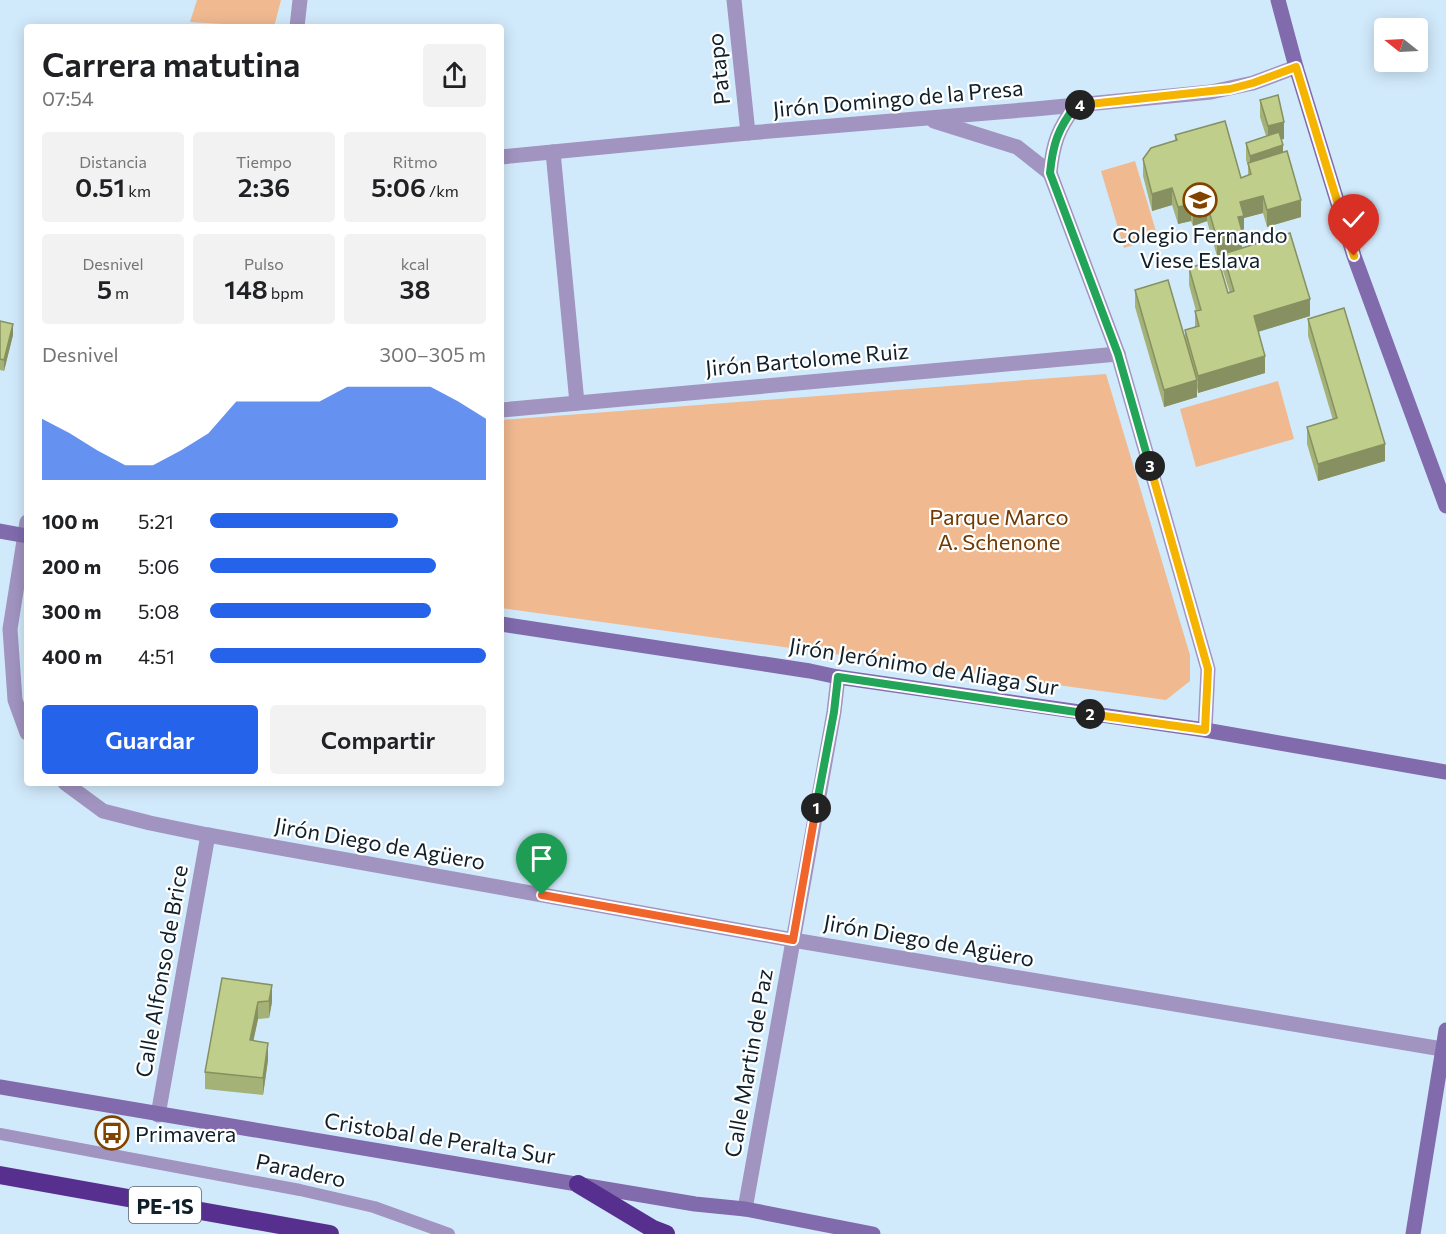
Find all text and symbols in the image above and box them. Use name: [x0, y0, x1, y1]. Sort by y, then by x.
north arrow: [1374, 18, 1428, 72]
map controls: [1374, 18, 1428, 72]
street label: Patapo: [701, 32, 735, 106]
text: Carrera matutina: [42, 43, 301, 84]
button: share: [423, 44, 486, 107]
street label: Jirón Domingo de la Presa: [772, 74, 1024, 122]
text: 07:54: [42, 86, 94, 110]
pin: 4: [1065, 90, 1095, 120]
text: 4: [1075, 95, 1085, 114]
text: Distancia: [79, 152, 147, 171]
text: Tiempo: [236, 152, 292, 171]
text: Ritmo: [393, 152, 437, 171]
text: 0.51: [75, 171, 125, 202]
text: 2:36: [238, 171, 290, 202]
text: 5:06: [371, 171, 426, 202]
text: km: [125, 181, 151, 200]
text: /km: [426, 181, 459, 200]
school or university icon: Colegio Fernando Viese Eslava: [1182, 182, 1218, 218]
pin: [1328, 194, 1379, 256]
icon: check: [1337, 203, 1370, 236]
place label: Colegio Fernando Viese Eslava: [1112, 221, 1288, 273]
text: Desnivel: [82, 254, 144, 273]
text: Pulso: [244, 254, 284, 273]
text: kcal: [401, 254, 429, 273]
text: 5: [97, 273, 112, 304]
text: 148: [224, 273, 268, 304]
text: 38: [399, 273, 431, 304]
text: m: [112, 283, 129, 302]
text: bpm: [268, 283, 304, 302]
street label: Jirón Bartolome Ruiz: [704, 337, 910, 381]
text: Desnivel: [42, 342, 119, 366]
text: 300–305 m: [379, 342, 486, 366]
pin: 3: [1135, 451, 1165, 481]
text: 3: [1145, 456, 1155, 475]
park label: Parque Marco A. Schenone: [929, 503, 1069, 555]
text: 100 m: [42, 509, 99, 533]
text: 5:21: [138, 509, 174, 533]
text: 200 m: [42, 554, 101, 578]
text: 5:06: [138, 554, 179, 578]
text: 300 m: [42, 599, 102, 623]
text: 5:08: [138, 599, 179, 623]
street label: Jirón Jerónimo de Aliaga Sur: [787, 631, 1061, 701]
text: 400 m: [42, 644, 102, 668]
text: 4:51: [138, 644, 175, 668]
pin: 2: [1075, 699, 1105, 729]
text: 2: [1085, 704, 1095, 723]
button: Guardar: [42, 705, 258, 774]
button: Compartir: [270, 705, 486, 774]
pin: 1: [801, 793, 831, 823]
text: 1: [812, 798, 820, 817]
street label: Jirón Diego de Agüero: [273, 811, 487, 875]
pin: [516, 833, 567, 895]
icon: arrive: [525, 842, 558, 875]
street label: Calle Alfonso de Brice: [129, 863, 193, 1079]
street label: Jirón Diego de Agüero: [822, 908, 1036, 972]
street label: Calle Martin de Paz: [718, 967, 778, 1159]
street label: Cristobal de Peralta Sur: [322, 1106, 558, 1170]
bus stop icon: Primavera: [94, 1115, 130, 1151]
place label: Primavera: [135, 1120, 236, 1147]
street label: Paradero: [254, 1147, 348, 1193]
road number: PE-1S: [129, 1187, 201, 1223]

